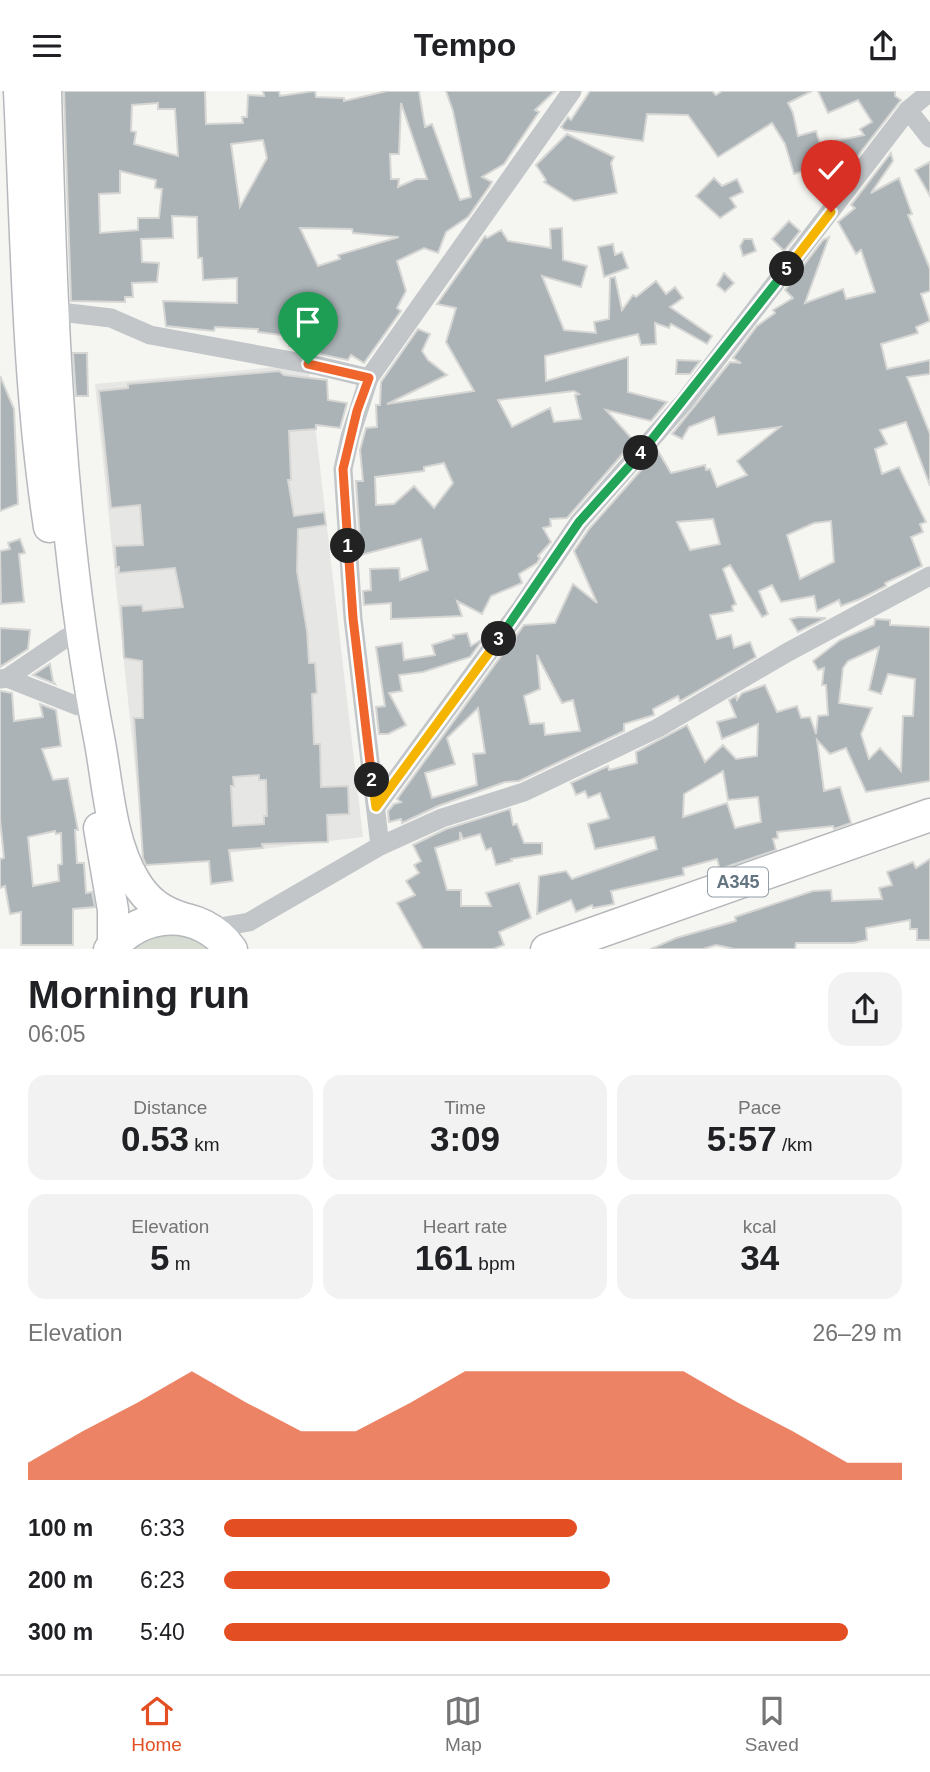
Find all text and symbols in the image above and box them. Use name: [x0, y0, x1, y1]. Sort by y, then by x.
icon: menu: [28, 27, 66, 65]
text: Tempo: [414, 27, 516, 63]
icon: share: [864, 27, 902, 65]
pin: [801, 140, 861, 212]
icon: check: [812, 151, 850, 189]
pin: 5: [770, 251, 804, 287]
text: 5: [781, 258, 792, 279]
pin: [278, 292, 338, 364]
icon: arrive: [289, 303, 327, 341]
pin: 4: [624, 435, 658, 471]
text: 4: [635, 442, 646, 463]
pin: 1: [330, 529, 366, 563]
text: 1: [342, 535, 353, 556]
pin: 3: [482, 621, 516, 657]
text: 3: [493, 628, 504, 649]
pin: 2: [354, 763, 390, 797]
text: 2: [366, 769, 377, 790]
road number: A345: [708, 867, 768, 897]
button: share: [828, 972, 902, 1046]
text: Morning run: [28, 974, 250, 1016]
text: 06:05: [28, 1021, 86, 1047]
text: Distance: [133, 1097, 207, 1118]
text: Time: [444, 1097, 486, 1118]
text: Pace: [738, 1097, 781, 1118]
text: 0.53: [121, 1119, 189, 1158]
text: 3:09: [430, 1119, 500, 1158]
text: 5:57: [707, 1119, 777, 1158]
text: km: [189, 1134, 220, 1155]
text: /km: [777, 1134, 813, 1155]
text: Elevation: [131, 1216, 209, 1237]
text: Heart rate: [423, 1216, 507, 1237]
text: kcal: [743, 1216, 777, 1237]
text: 5: [150, 1238, 170, 1277]
text: 161: [415, 1238, 473, 1277]
text: 34: [740, 1238, 779, 1277]
text: m: [170, 1253, 191, 1274]
text: bpm: [473, 1253, 515, 1274]
text: Elevation: [28, 1320, 123, 1346]
text: 26–29 m: [812, 1320, 902, 1346]
text: 100 m: [28, 1515, 93, 1541]
text: 6:33: [140, 1515, 185, 1541]
text: 200 m: [28, 1567, 93, 1593]
text: 6:23: [140, 1567, 185, 1593]
text: 300 m: [28, 1619, 93, 1645]
text: 5:40: [140, 1619, 185, 1645]
tab: Home: [131, 1692, 182, 1756]
tab: Map: [444, 1692, 482, 1756]
tab: Saved: [745, 1692, 799, 1756]

